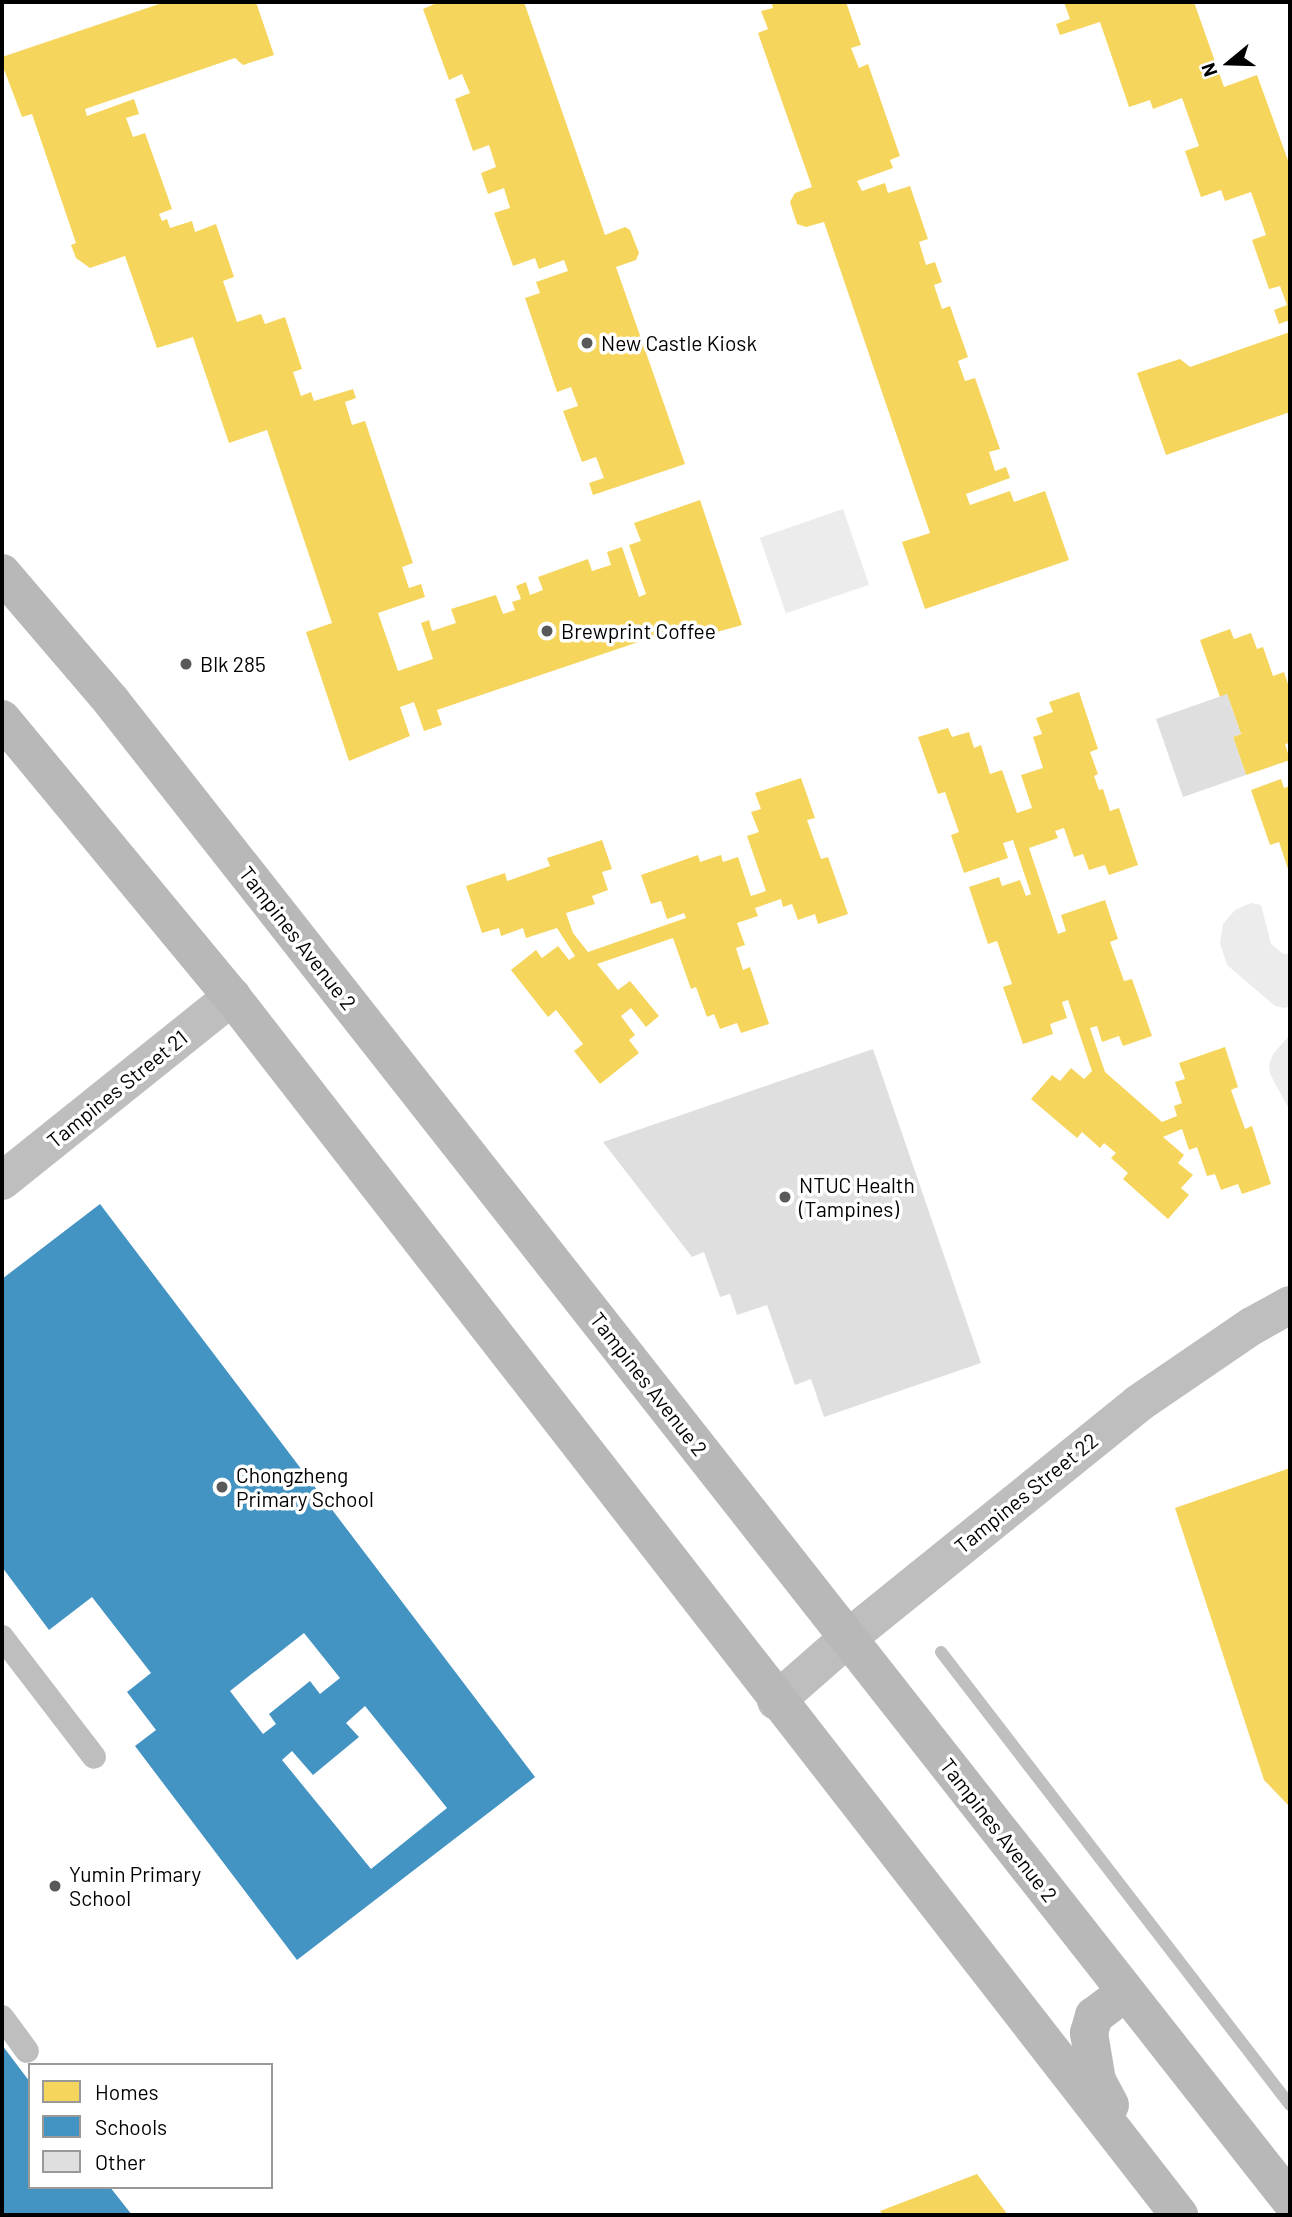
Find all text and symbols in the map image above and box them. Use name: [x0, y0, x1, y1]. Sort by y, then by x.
north arrow: [1194, 28, 1264, 98]
text: N: [1196, 60, 1222, 80]
place label: New Castle Kiosk: [601, 330, 757, 356]
marker: New Castle Kiosk: [579, 335, 595, 351]
place label: Brewprint Coffee: [561, 618, 716, 644]
marker: Brewprint Coffee: [539, 623, 555, 639]
place label: Blk 285: [200, 651, 266, 677]
marker: Blk 285: [178, 656, 194, 672]
street label: Tampines Avenue 2: [234, 861, 362, 1015]
street label: Tampines Street 21: [42, 1025, 192, 1153]
place label: NTUC Health (Tampines): [799, 1172, 915, 1222]
marker: NTUC Health (Tampines): [777, 1189, 793, 1205]
street label: Tampines Avenue 2: [585, 1307, 713, 1461]
street label: Tampines Street 22: [949, 1427, 1103, 1559]
place label: Chongzheng Primary School: [236, 1462, 374, 1512]
marker: Chongzheng Primary School: [214, 1479, 230, 1495]
street label: Tampines Avenue 2: [935, 1753, 1063, 1907]
place label: Yumin Primary School: [69, 1861, 201, 1911]
marker: Yumin Primary School: [47, 1878, 63, 1894]
legend: [28, 2063, 273, 2189]
text: Homes: [95, 2079, 159, 2104]
text: Schools: [95, 2114, 167, 2139]
text: Other: [95, 2149, 146, 2174]

